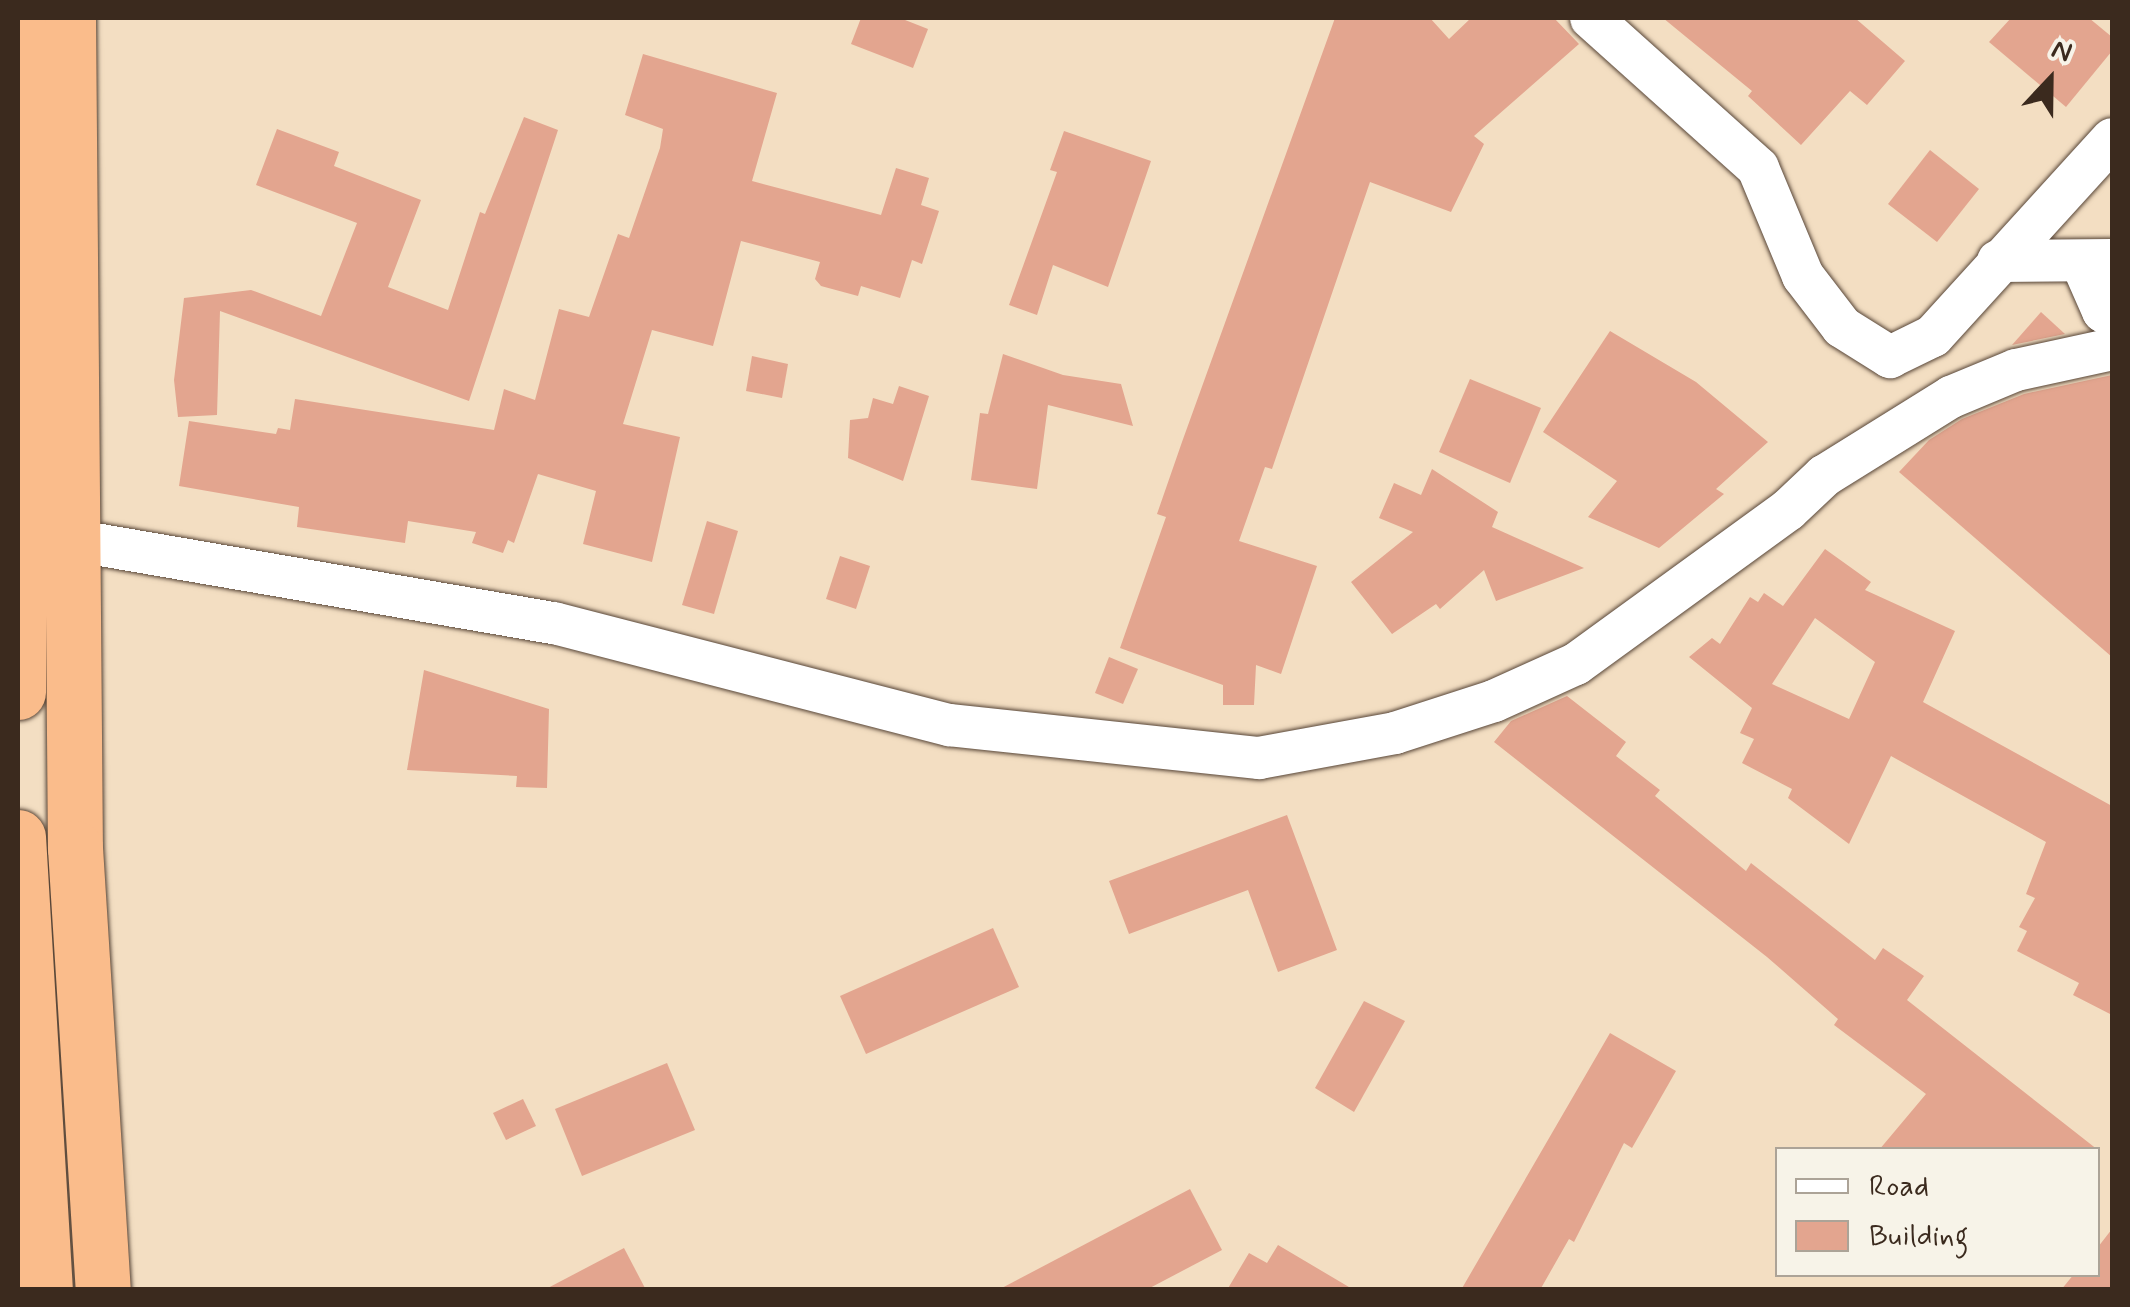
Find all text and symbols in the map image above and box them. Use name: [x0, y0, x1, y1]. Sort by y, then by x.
north arrow: [2000, 30, 2100, 130]
text: N: [2046, 31, 2077, 72]
legend: [1775, 1147, 2100, 1277]
text: Road: [1869, 1167, 1929, 1206]
text: Building: [1869, 1217, 1968, 1256]

